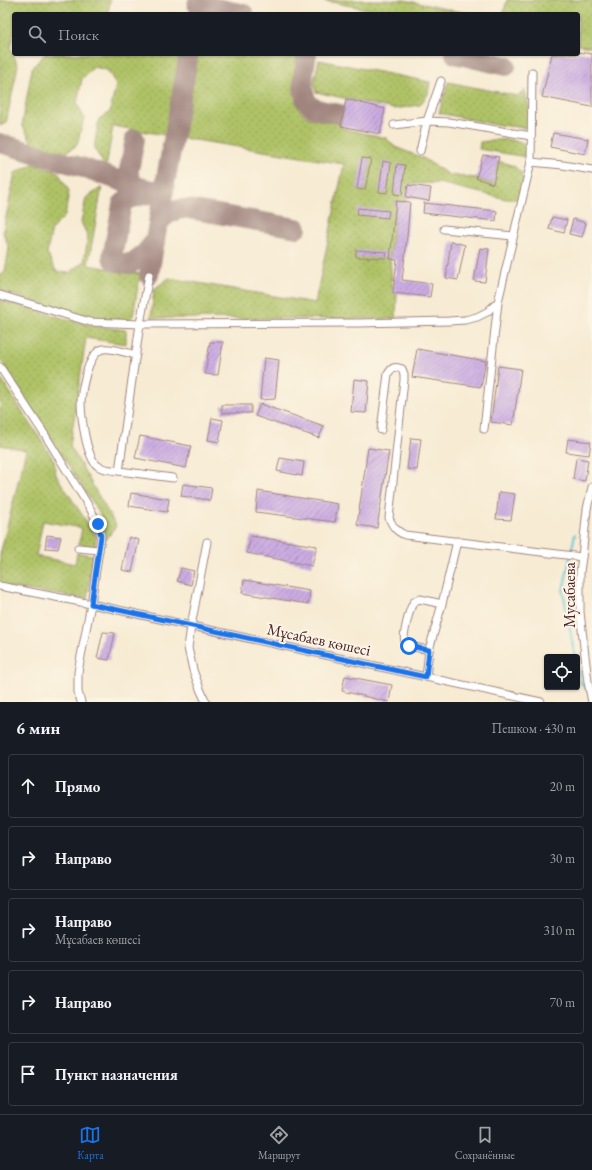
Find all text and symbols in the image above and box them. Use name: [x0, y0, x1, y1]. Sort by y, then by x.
search box: [12, 12, 580, 56]
icon: search: [26, 23, 48, 45]
text: Поиск: [58, 25, 99, 44]
route end: [89, 515, 107, 533]
street label: Мусабаева: [559, 561, 580, 628]
street label: Мұсабаев көшесі: [265, 618, 373, 661]
route start: [400, 637, 418, 655]
map controls: [544, 654, 580, 690]
button: locate: [544, 654, 580, 690]
text: 6 мин: [16, 717, 60, 739]
text: Пешком · 430 m: [492, 720, 576, 737]
icon: ahead: [17, 775, 39, 797]
text: Прямо: [55, 777, 100, 796]
text: 20 m: [550, 778, 575, 795]
icon: right: [17, 847, 39, 869]
text: Направо: [55, 849, 112, 868]
text: 30 m: [550, 850, 575, 867]
text: Направо: [55, 912, 112, 931]
icon: right: [17, 919, 39, 941]
text: 310 m: [544, 922, 575, 939]
text: Мұсабаев көшесі: [55, 931, 141, 948]
icon: right: [17, 991, 39, 1013]
text: Направо: [55, 993, 112, 1012]
text: 70 m: [550, 994, 575, 1011]
icon: arrive: [17, 1063, 39, 1085]
text: Пункт назначения: [55, 1065, 178, 1084]
tab: Карта: [77, 1124, 104, 1162]
tab: Маршрут: [258, 1124, 300, 1162]
tab: Сохранённые: [455, 1124, 515, 1162]

